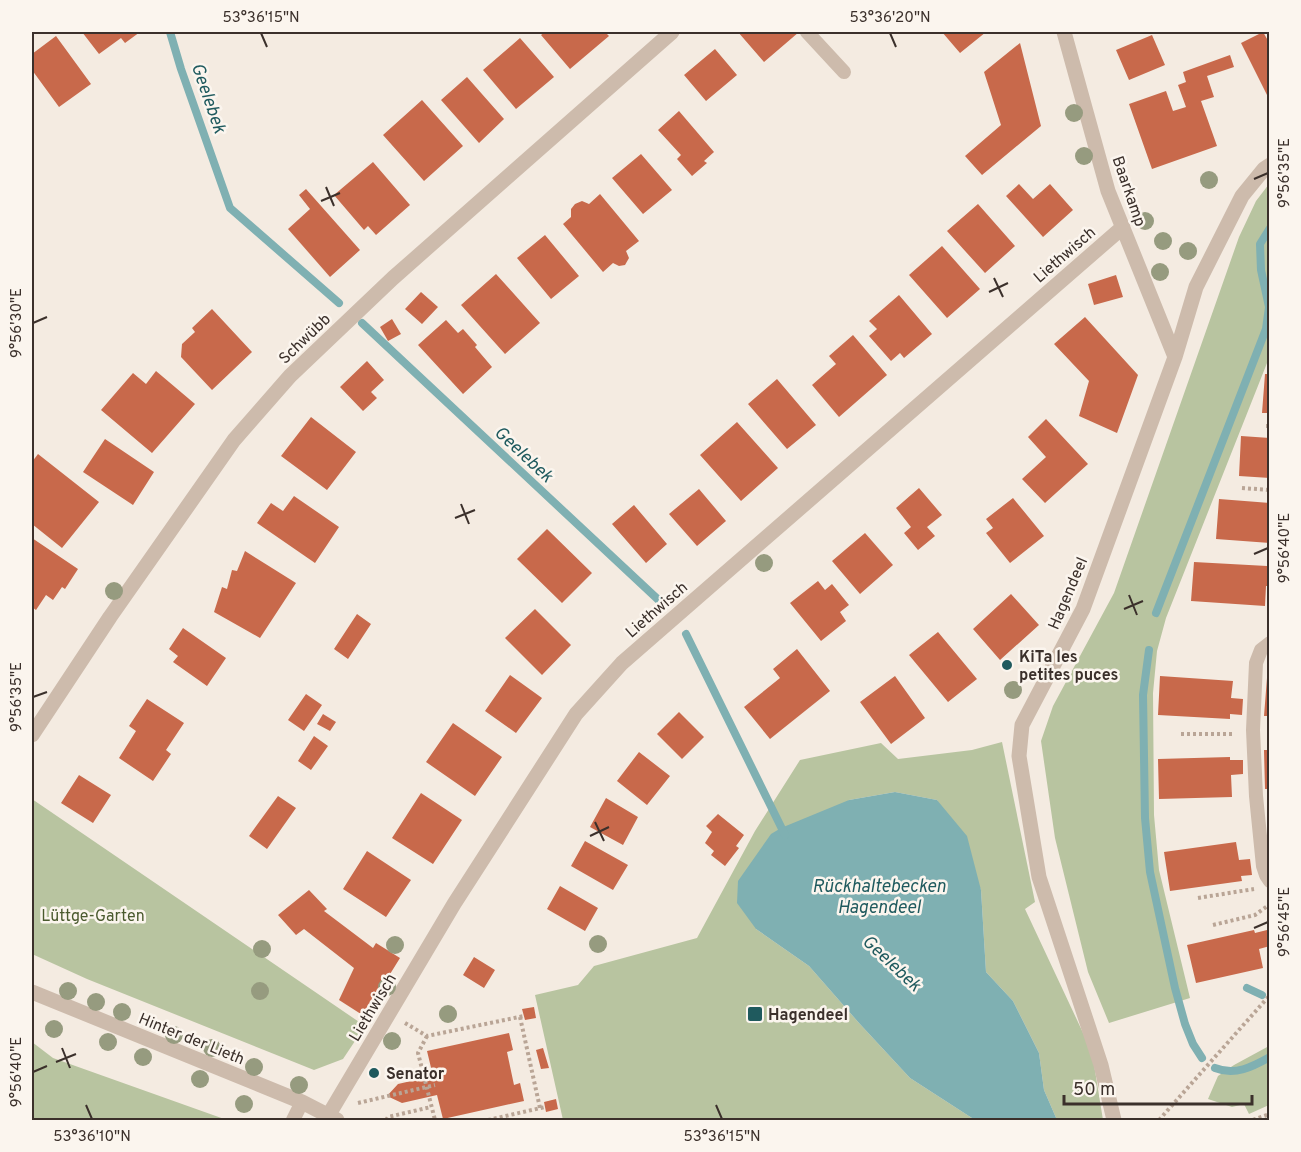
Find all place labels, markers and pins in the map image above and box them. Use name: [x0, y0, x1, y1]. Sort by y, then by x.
place label: KiTa les petites puces: [1019, 648, 1118, 686]
marker: KiTa les petites puces: [1000, 658, 1014, 672]
marker: Hagendeel: [746, 1005, 764, 1023]
place label: Hagendeel: [768, 1006, 848, 1026]
place label: Senator: [386, 1065, 445, 1085]
marker: Senator: [367, 1066, 381, 1080]

